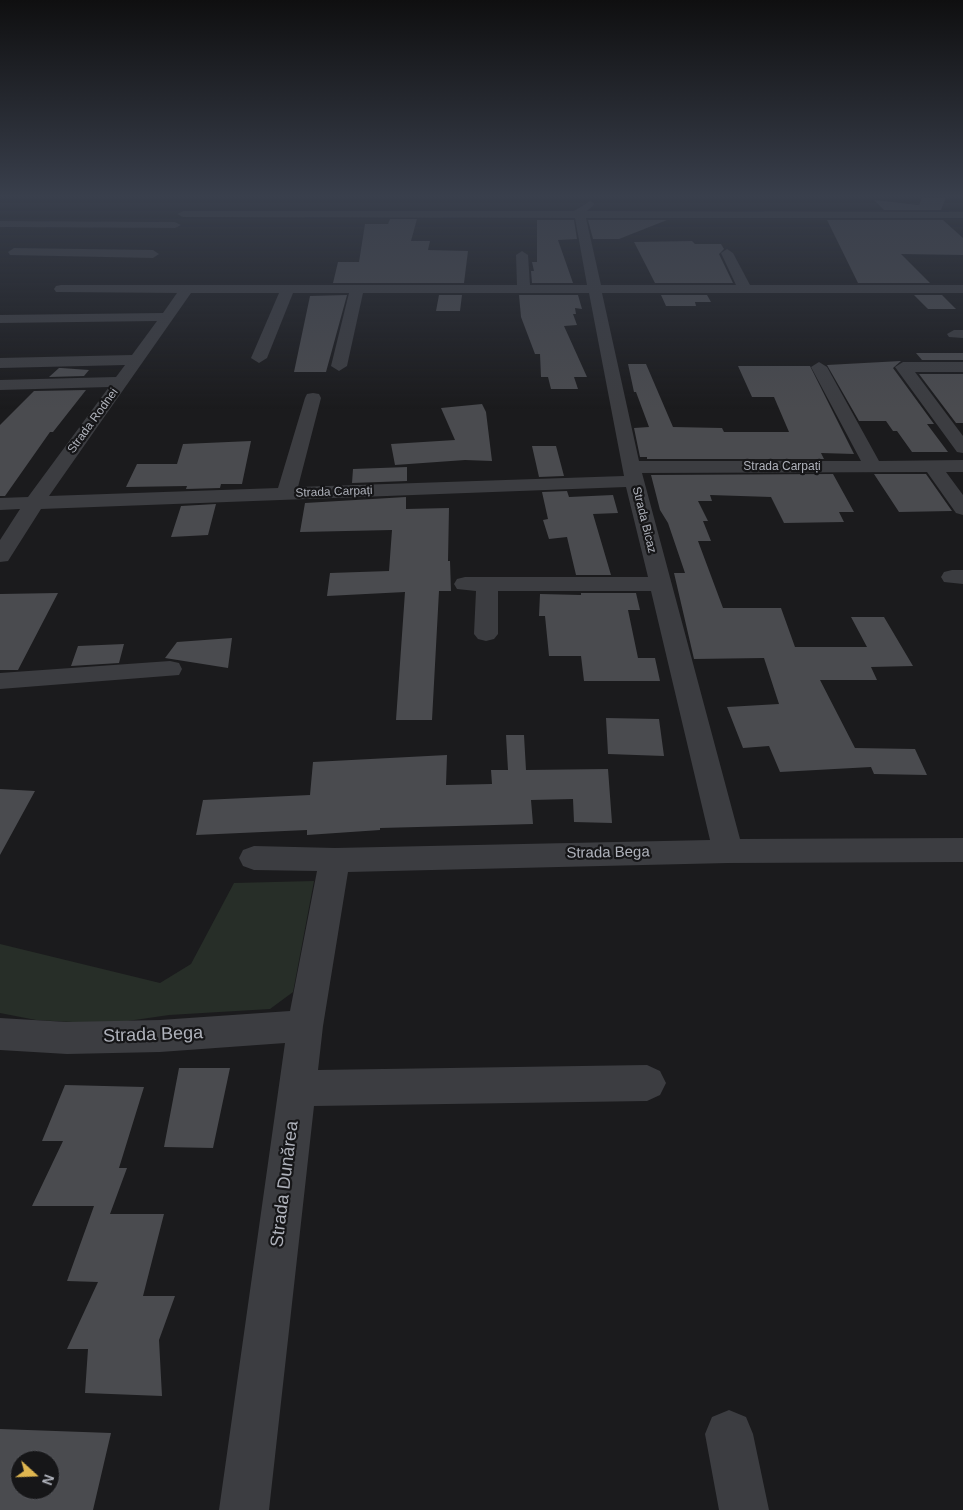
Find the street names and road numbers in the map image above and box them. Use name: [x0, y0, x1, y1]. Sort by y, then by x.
street label: Strada Rodnei: [65, 386, 121, 456]
street label: Strada Carpați: [743, 460, 821, 474]
street label: Strada Carpați: [295, 483, 373, 501]
street label: Strada Bicaz: [629, 485, 659, 555]
street label: Strada Bega: [566, 843, 650, 863]
street label: Strada Bega: [103, 1022, 203, 1048]
street label: Strada Dunărea: [267, 1120, 303, 1248]

